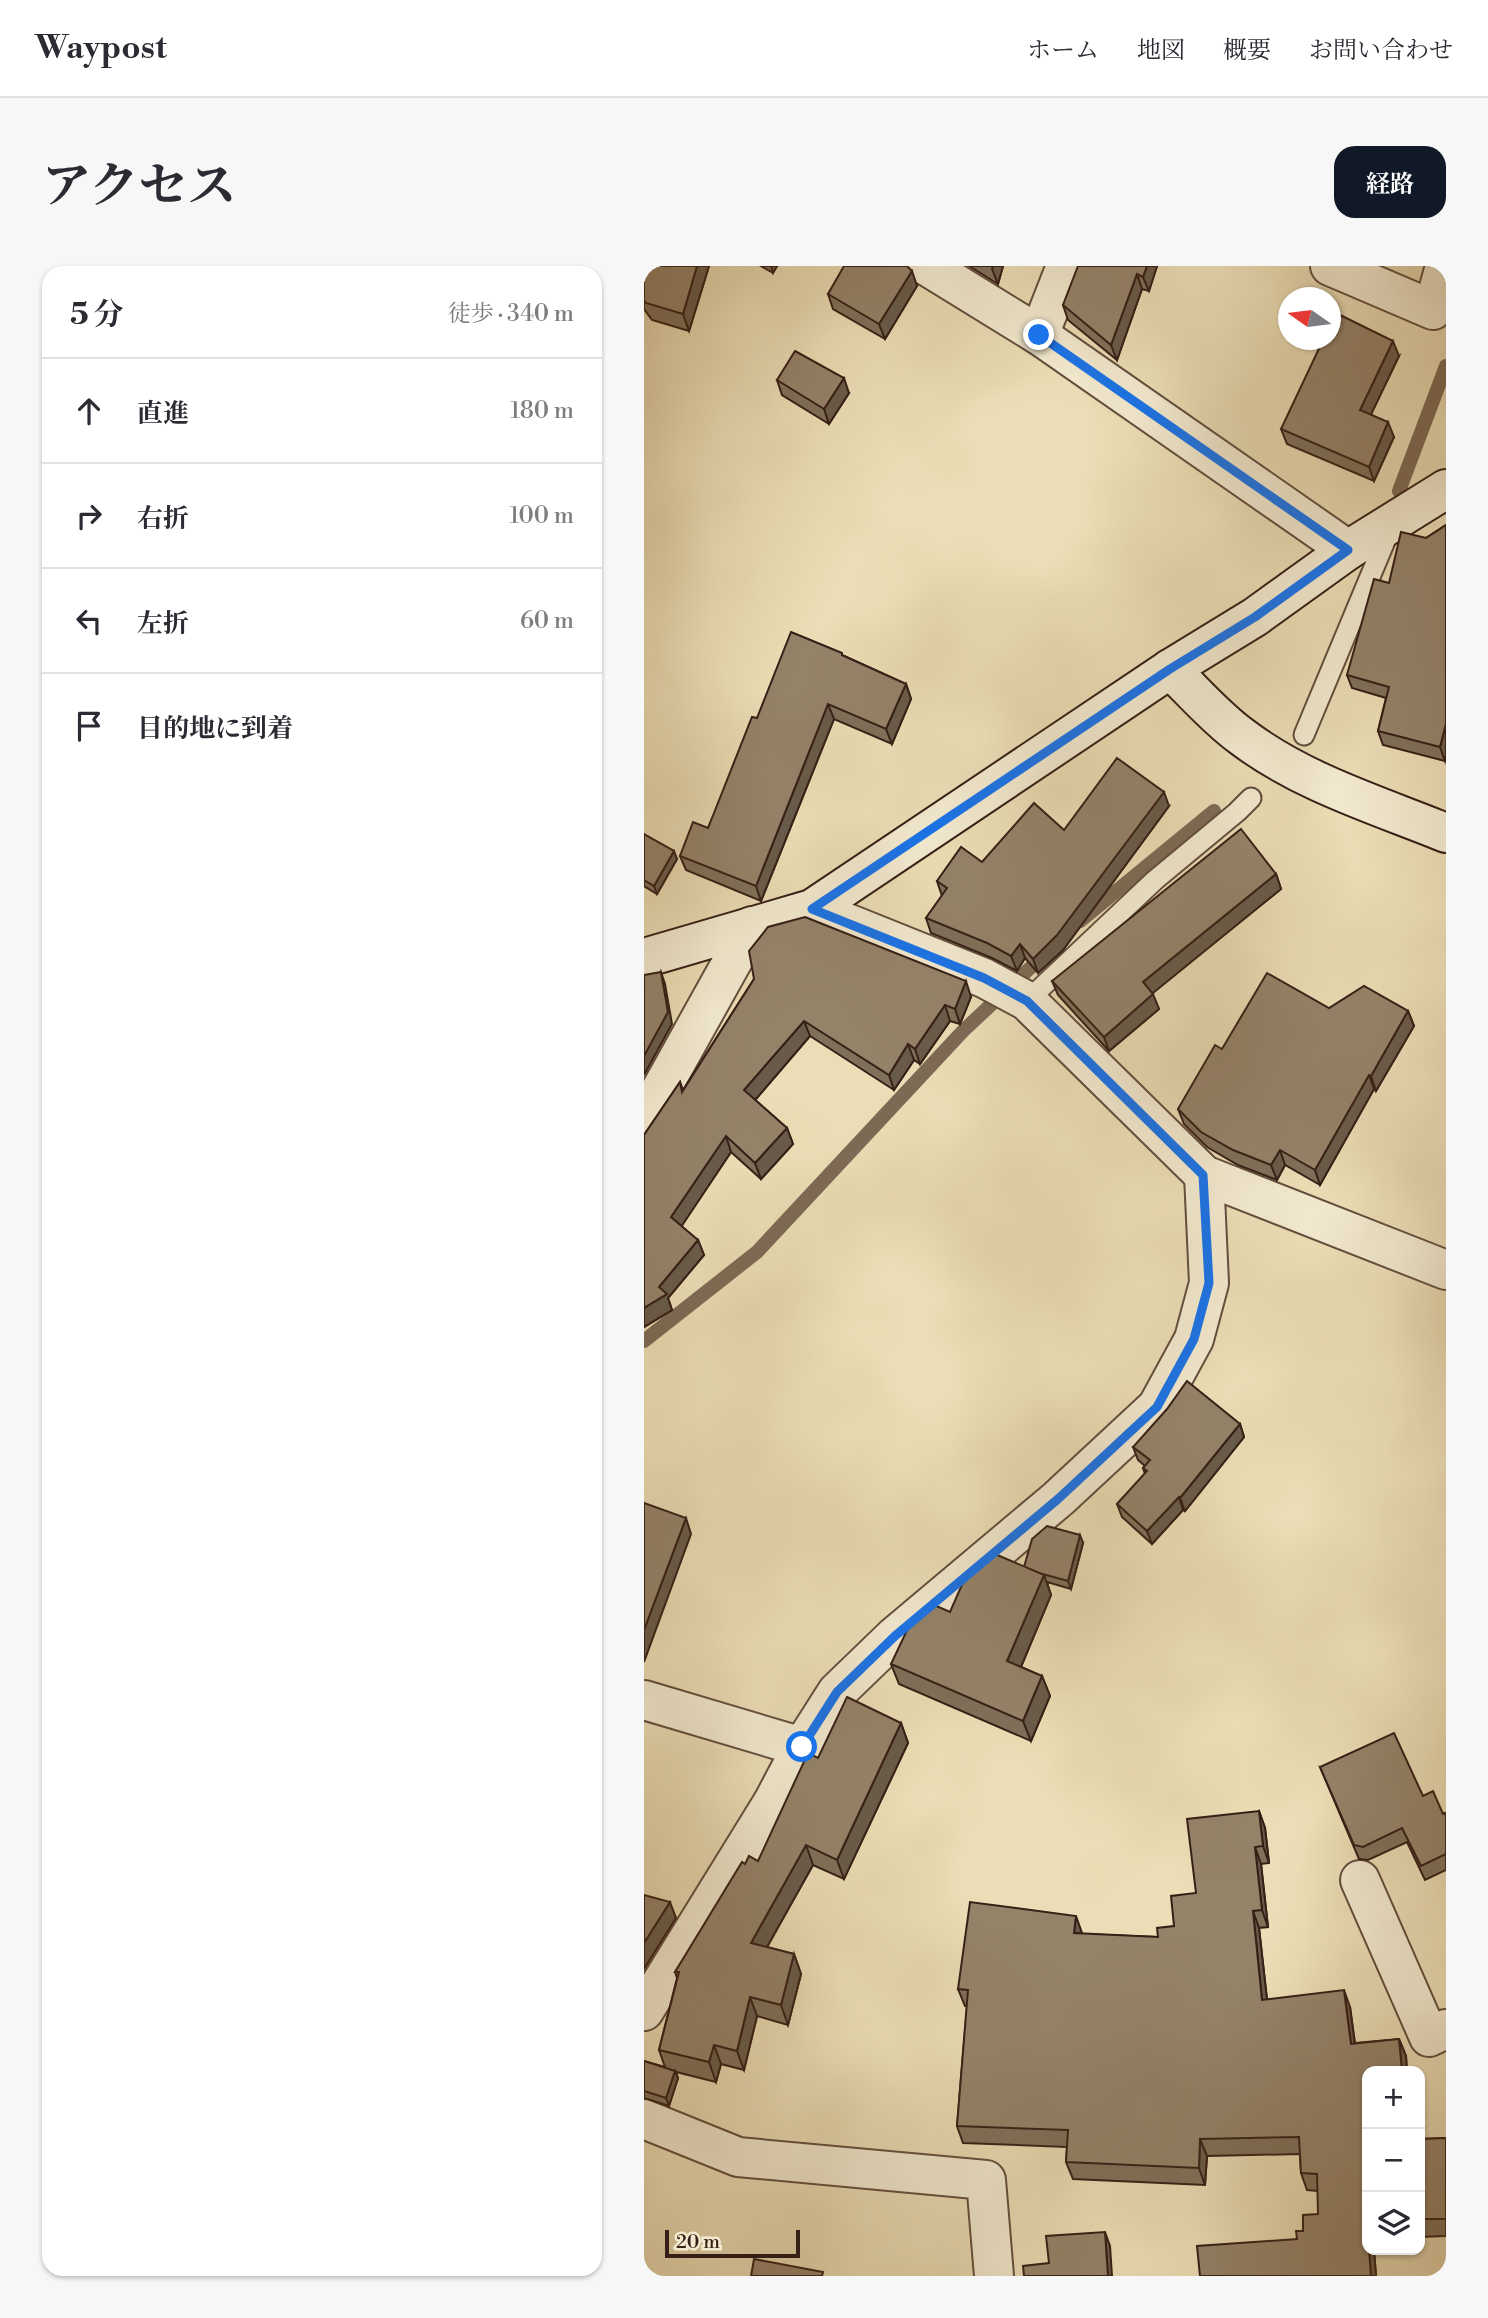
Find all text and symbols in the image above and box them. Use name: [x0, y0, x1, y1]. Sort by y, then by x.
text: Waypost: [35, 28, 167, 69]
text: ホーム: [1027, 36, 1099, 66]
text: 地図: [1137, 36, 1185, 66]
text: 概要: [1223, 36, 1271, 66]
text: お問い合わせ: [1309, 36, 1453, 66]
button: 経路: [1334, 146, 1446, 218]
text: アクセス: [42, 157, 237, 218]
north arrow: [1278, 287, 1341, 350]
text: 5 分: [70, 296, 123, 334]
text: 徒歩 · 340 m: [448, 300, 574, 328]
route end: [1023, 319, 1054, 350]
icon: ahead: [70, 392, 108, 430]
text: 180 m: [510, 397, 574, 425]
text: 直進: [137, 398, 189, 430]
icon: right: [70, 497, 108, 535]
text: 100 m: [509, 502, 574, 530]
text: 右折: [137, 503, 189, 535]
icon: left: [70, 602, 108, 640]
text: 60 m: [520, 607, 574, 635]
text: 左折: [137, 608, 189, 640]
icon: arrive: [70, 707, 108, 745]
text: 目的地に到着: [137, 713, 293, 745]
route start: [786, 1731, 817, 1762]
map controls: [1362, 2066, 1425, 2255]
button: +: [1362, 2066, 1425, 2129]
button: −: [1362, 2129, 1425, 2192]
button: layers: [1362, 2192, 1425, 2255]
scale bar: [665, 2227, 800, 2259]
text: 20 m: [676, 2230, 720, 2254]

